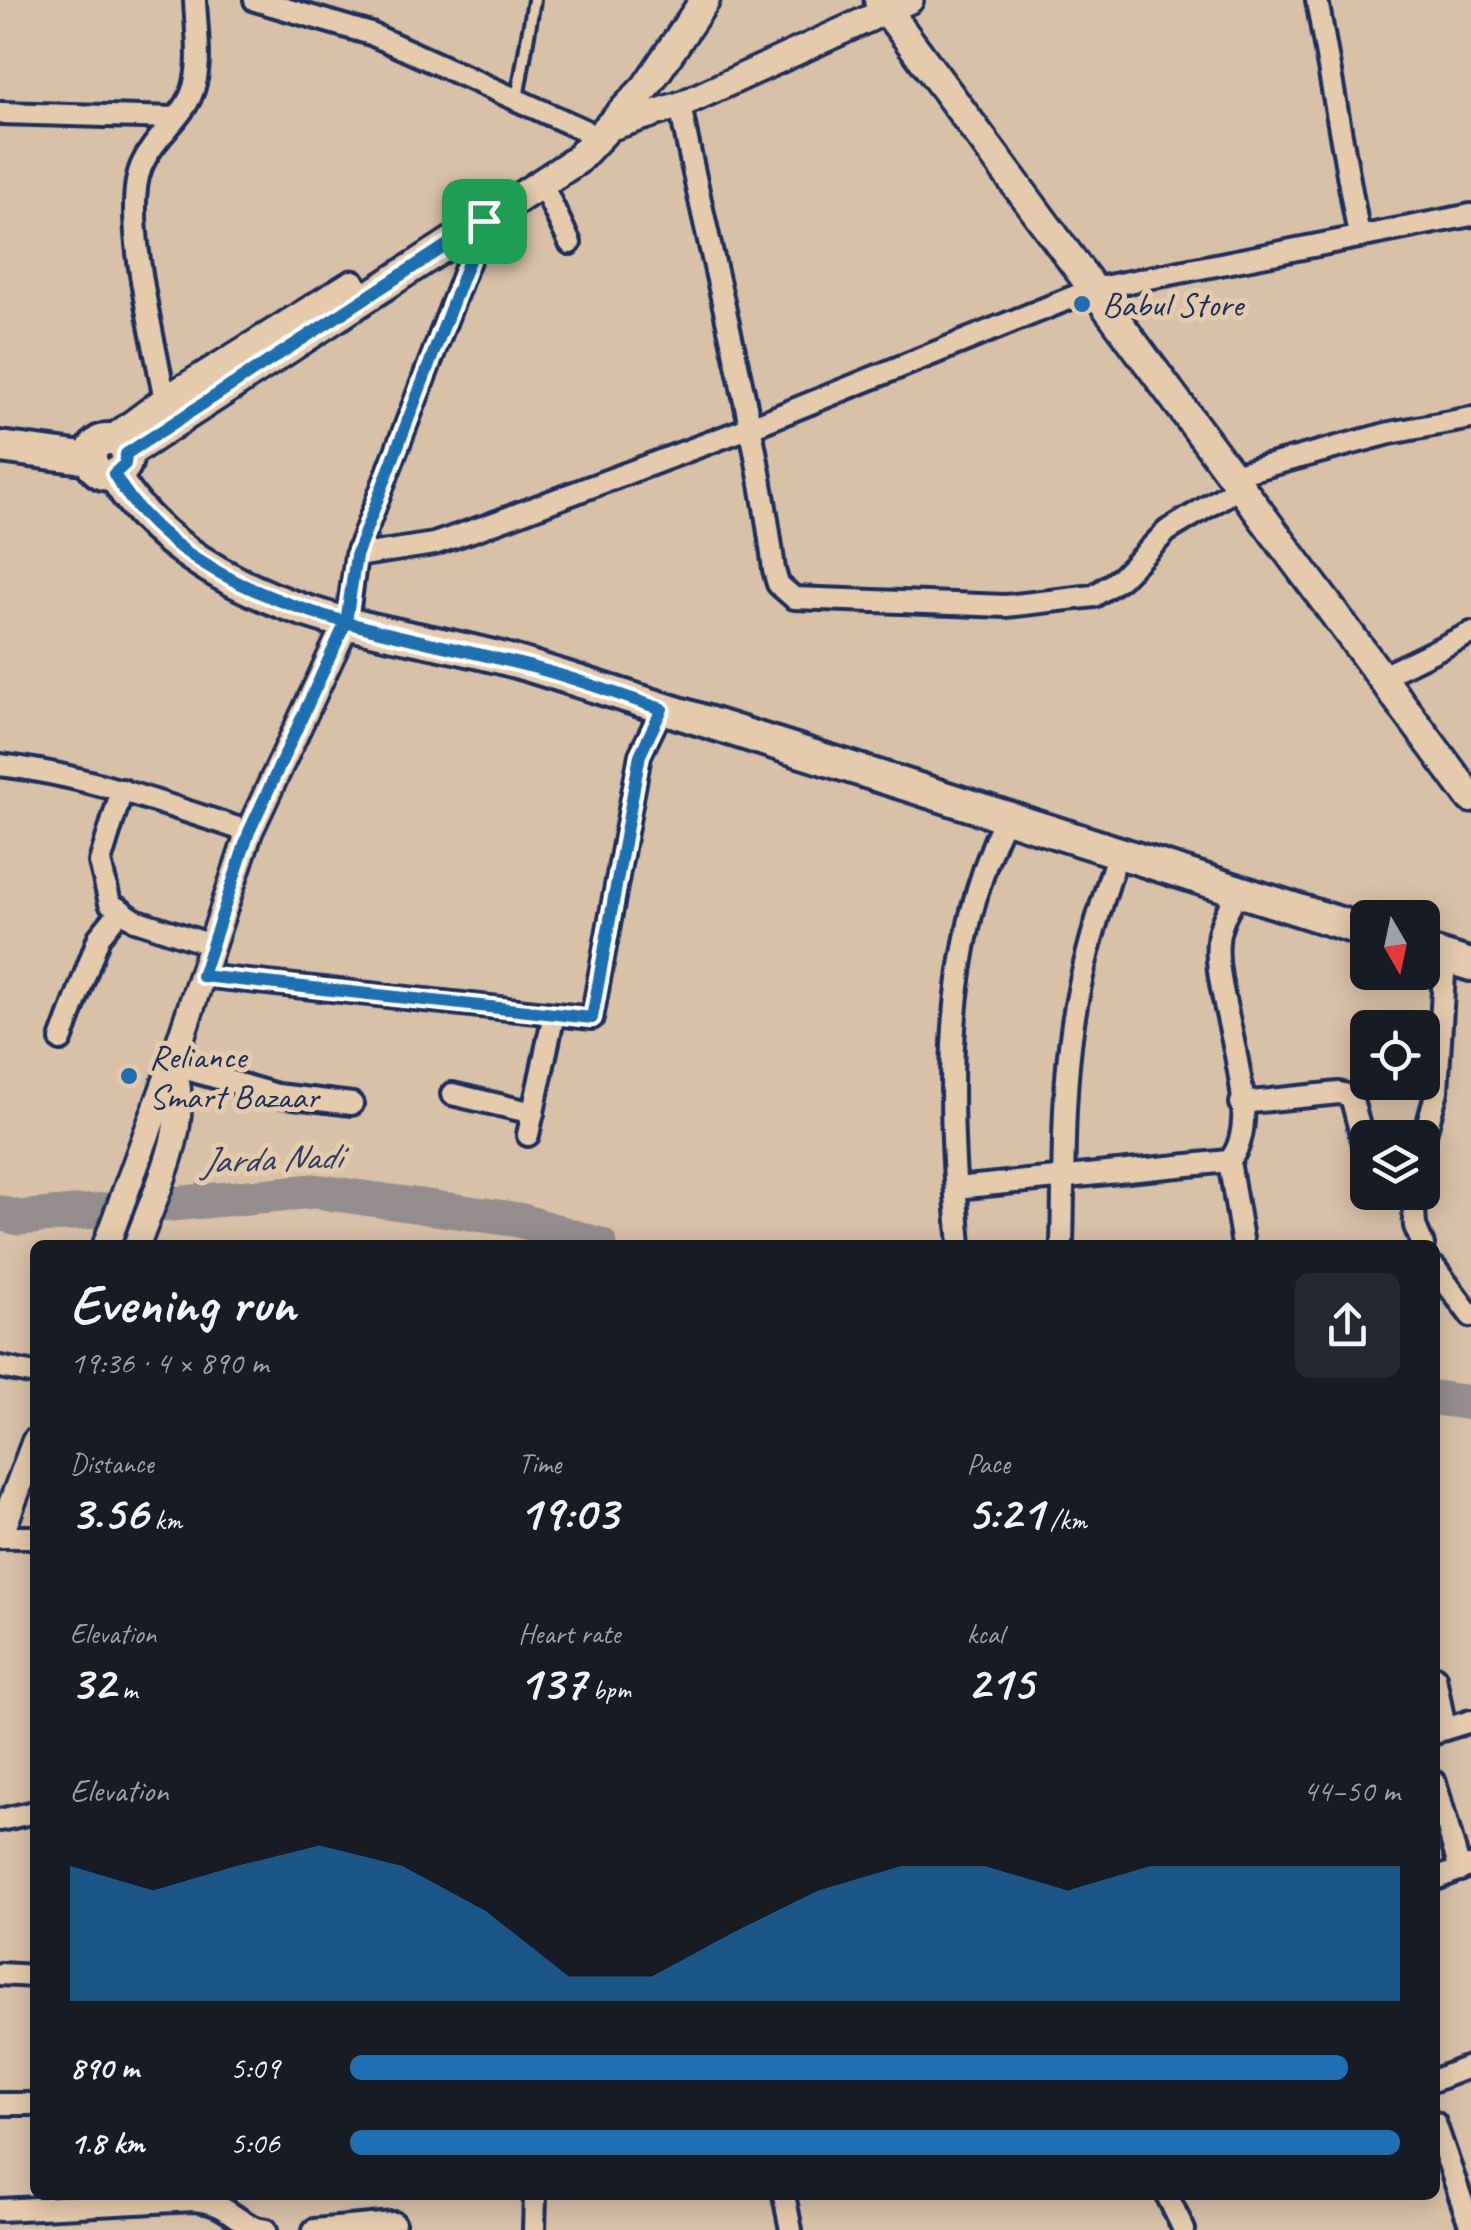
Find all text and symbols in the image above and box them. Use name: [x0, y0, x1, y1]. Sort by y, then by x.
pin: [442, 179, 527, 264]
icon: arrive: [457, 194, 512, 249]
place label: Babul Store: [1102, 282, 1246, 327]
marker: Babul Store: [1071, 293, 1093, 315]
north arrow: [1350, 900, 1440, 990]
map controls: [1350, 900, 1440, 1210]
button: locate: [1350, 1010, 1440, 1100]
place label: Reliance Smart Bazaar: [149, 1034, 321, 1119]
marker: Reliance Smart Bazaar: [118, 1065, 140, 1087]
button: layers: [1350, 1120, 1440, 1210]
water label: Jarda Nadi: [197, 1132, 351, 1185]
text: Evening run: [70, 1269, 295, 1339]
button: share: [1295, 1273, 1400, 1378]
text: 19:36 · 4 × 890 m: [70, 1342, 268, 1383]
text: Distance: [70, 1446, 154, 1481]
text: Time: [518, 1446, 561, 1481]
text: Pace: [967, 1446, 1010, 1481]
text: 3.56: [70, 1481, 148, 1544]
text: 19:03: [518, 1481, 618, 1544]
text: 5:21: [967, 1481, 1043, 1544]
text: km: [148, 1502, 182, 1537]
text: /km: [1043, 1502, 1087, 1537]
text: Elevation: [70, 1616, 156, 1651]
text: Heart rate: [518, 1616, 620, 1651]
text: kcal: [967, 1616, 1004, 1651]
text: 32: [70, 1651, 115, 1714]
text: 137: [518, 1651, 586, 1714]
text: 215: [967, 1651, 1033, 1714]
text: m: [115, 1672, 137, 1707]
text: bpm: [586, 1672, 631, 1707]
text: Elevation: [70, 1770, 168, 1811]
text: 44–50 m: [1302, 1770, 1400, 1811]
text: 890 m: [70, 2047, 139, 2088]
text: 5:09: [230, 2047, 280, 2088]
text: 1.8 km: [70, 2122, 144, 2163]
text: 5:06: [230, 2122, 280, 2163]

